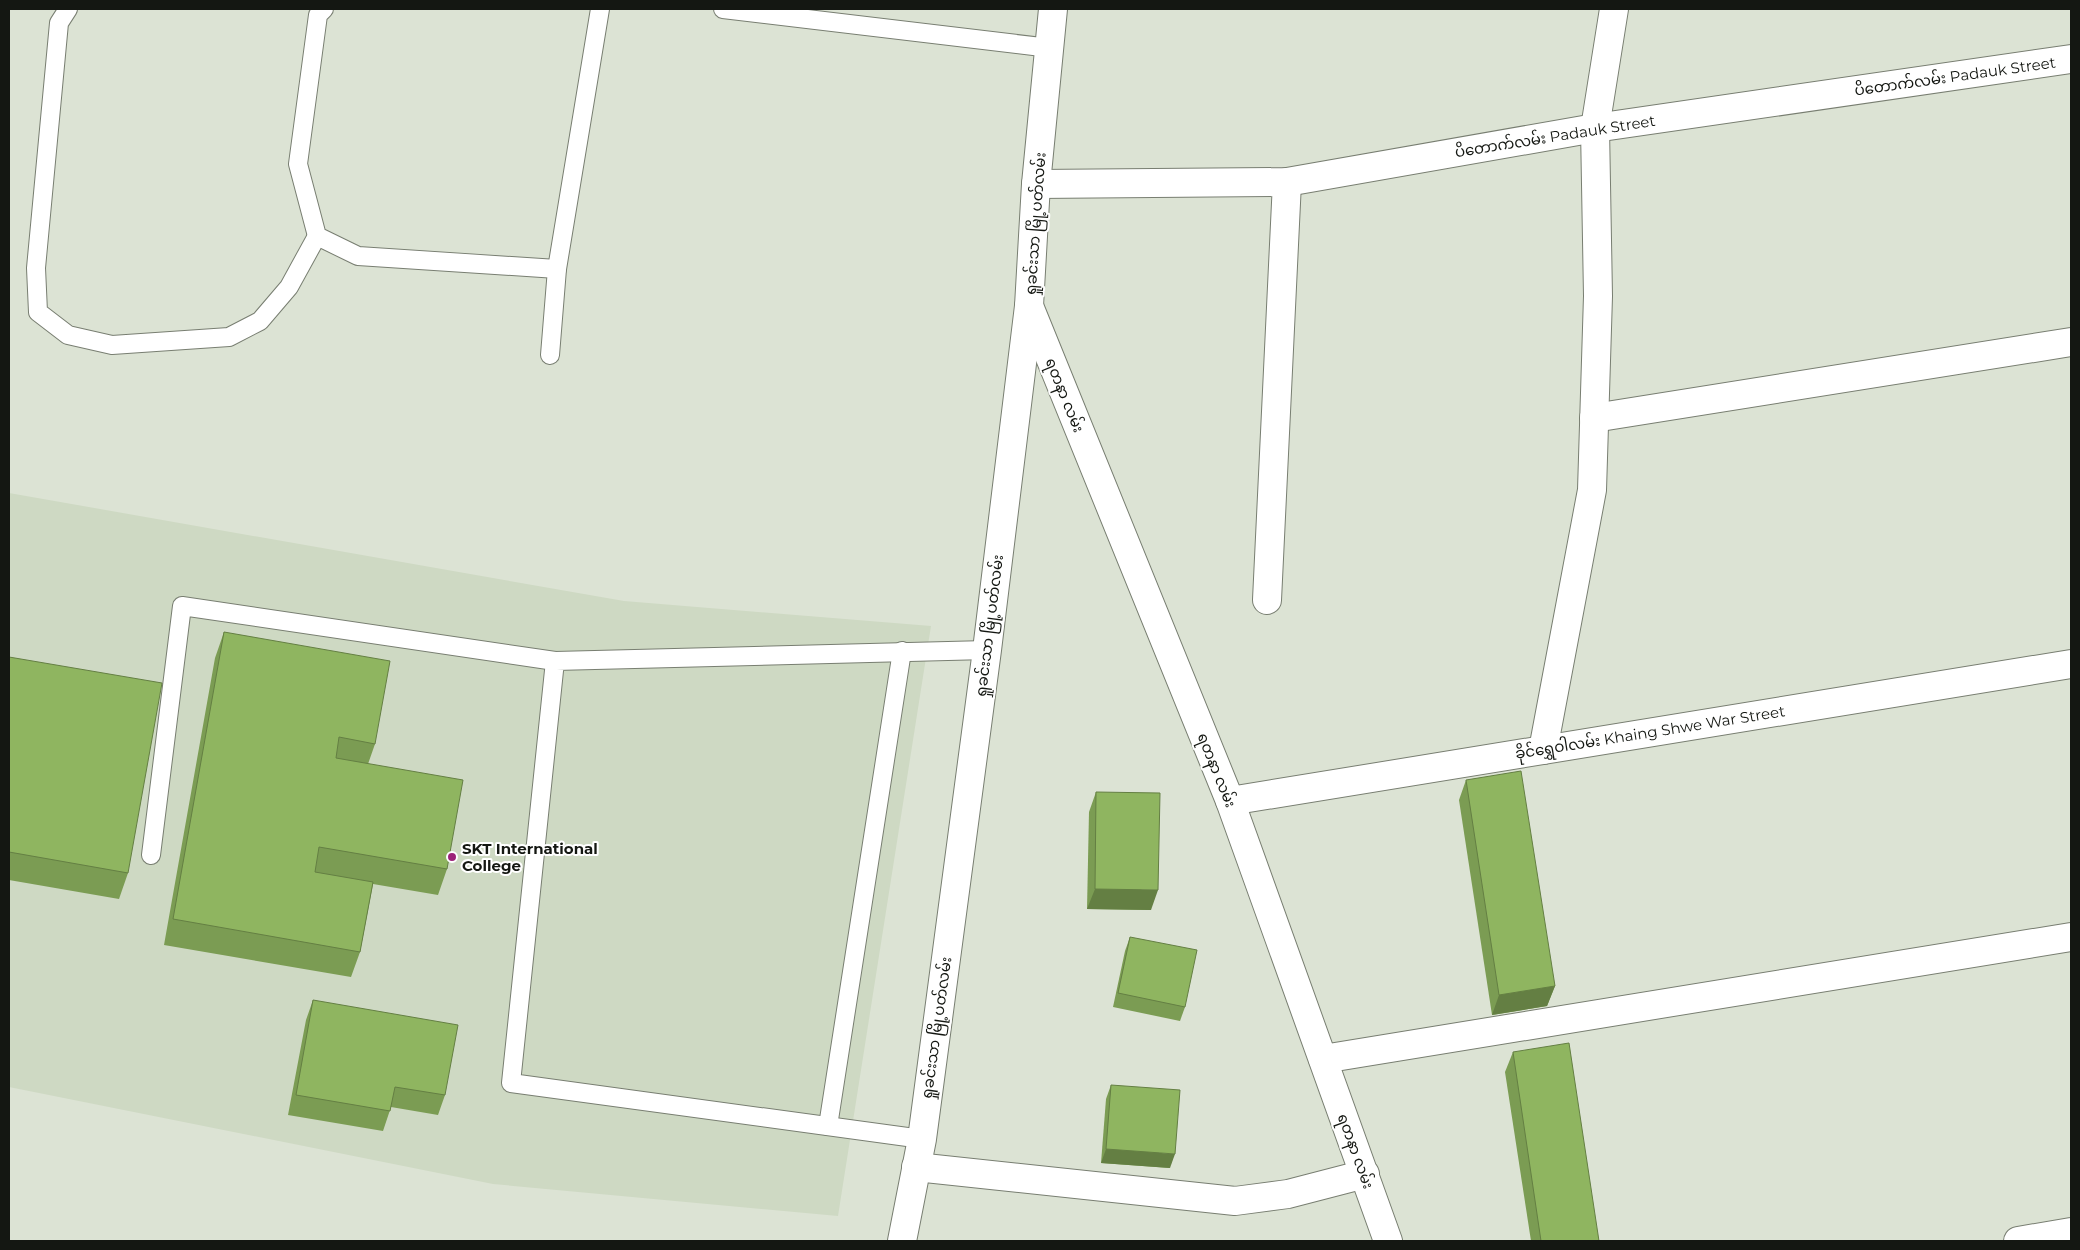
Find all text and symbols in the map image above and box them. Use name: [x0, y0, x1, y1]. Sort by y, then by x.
street label: ပိတောက်လမ်း Padauk Street: [1853, 52, 2057, 100]
street label: ပိတောက်လမ်း Padauk Street: [1453, 111, 1657, 161]
street label: ရှုခင်းသာ မြို့ပတ်လမ်း: [1021, 152, 1052, 297]
street label: ရတနာ လမ်း: [1039, 355, 1089, 436]
street label: ရှုခင်းသာ မြို့ပတ်လမ်း: [971, 553, 1010, 699]
street label: ခိုင်ရွှေဝါလမ်း Khaing Shwe War Street: [1514, 701, 1787, 766]
street label: ရတနာ လမ်း: [1191, 730, 1241, 811]
place label: SKT International College: [462, 839, 598, 875]
marker: SKT International College: [446, 851, 458, 863]
street label: ရှုခင်းသာ မြို့ပတ်လမ်း: [917, 955, 958, 1101]
street label: ရတနာ လမ်း: [1331, 1111, 1378, 1192]

